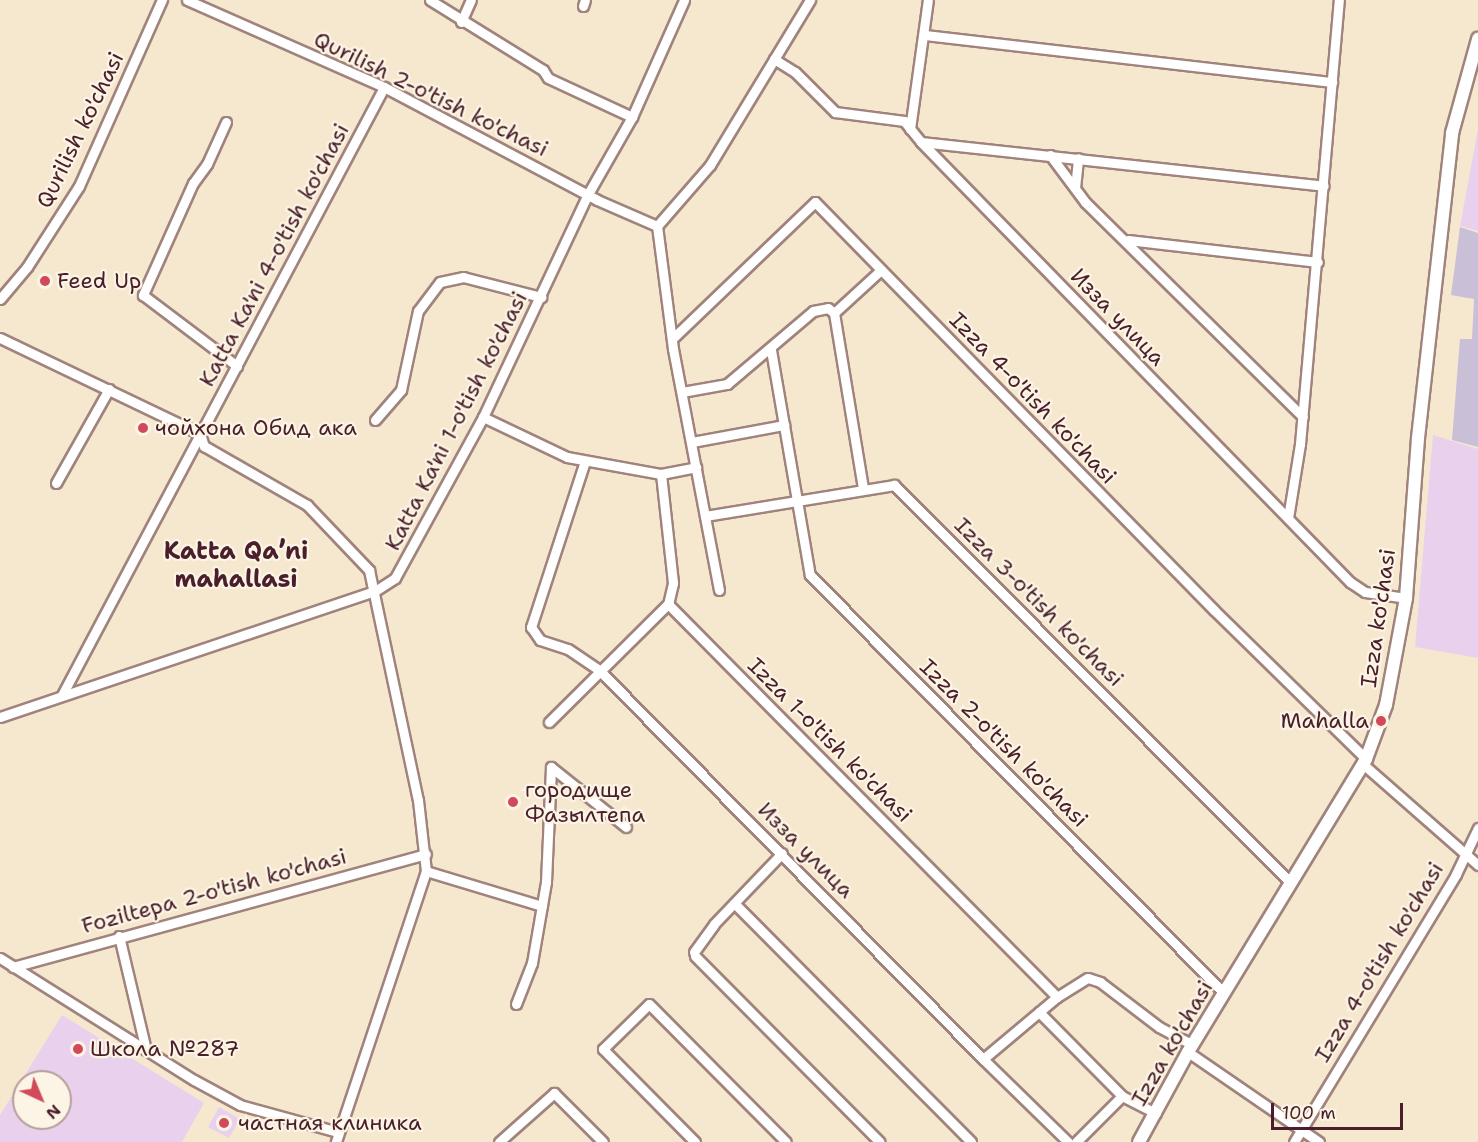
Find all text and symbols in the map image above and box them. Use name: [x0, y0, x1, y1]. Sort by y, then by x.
street label: Qurilish 2-o'tish ko'chasi: [310, 26, 552, 162]
street label: Qurilish ko'chasi: [31, 48, 129, 212]
street label: Katta Ka'ni 4-o'tish ko'chasi: [193, 119, 355, 391]
street label: Изза улица: [1065, 263, 1171, 371]
place label: Feed Up: [57, 268, 141, 294]
marker: Feed Up: [38, 274, 52, 288]
street label: Katta Ka'ni 1-o'tish ko'chasi: [379, 287, 533, 555]
street label: Izza 4-o'tish ko'chasi: [944, 307, 1122, 489]
place label: чойхона Обид ака: [155, 415, 357, 441]
marker: чойхона Обид ака: [136, 421, 150, 435]
street label: Izza 3-o'tish ko'chasi: [949, 512, 1129, 692]
district label: Katta Qaʼni mahallasi: [164, 538, 308, 594]
street label: Izza ko'chasi: [1355, 547, 1401, 689]
street label: Izza 1-o'tish ko'chasi: [742, 652, 918, 828]
street label: Izza 2-o'tish ko'chasi: [914, 653, 1094, 833]
place label: Mahalla: [1280, 708, 1369, 734]
marker: Mahalla: [1374, 714, 1388, 728]
place label: городище Фазылтепа: [525, 776, 645, 828]
marker: городище Фазылтепа: [506, 795, 520, 809]
street label: Изза улица: [753, 797, 859, 903]
street label: Foziltepa 2-o'tish ko'chasi: [79, 843, 349, 939]
street label: Izza 4-o'tish ko'chasi: [1309, 857, 1449, 1067]
street label: Izza ko'chasi: [1126, 976, 1218, 1110]
place label: Школа №287: [90, 1036, 240, 1062]
marker: Школа №287: [71, 1042, 85, 1056]
north arrow: [12, 1070, 72, 1130]
scale bar: [1274, 1091, 1406, 1129]
text: N: [42, 1100, 65, 1124]
text: 100 m: [1282, 1101, 1336, 1125]
place label: частная клиника: [238, 1110, 422, 1136]
marker: частная клиника: [215, 1114, 233, 1132]

